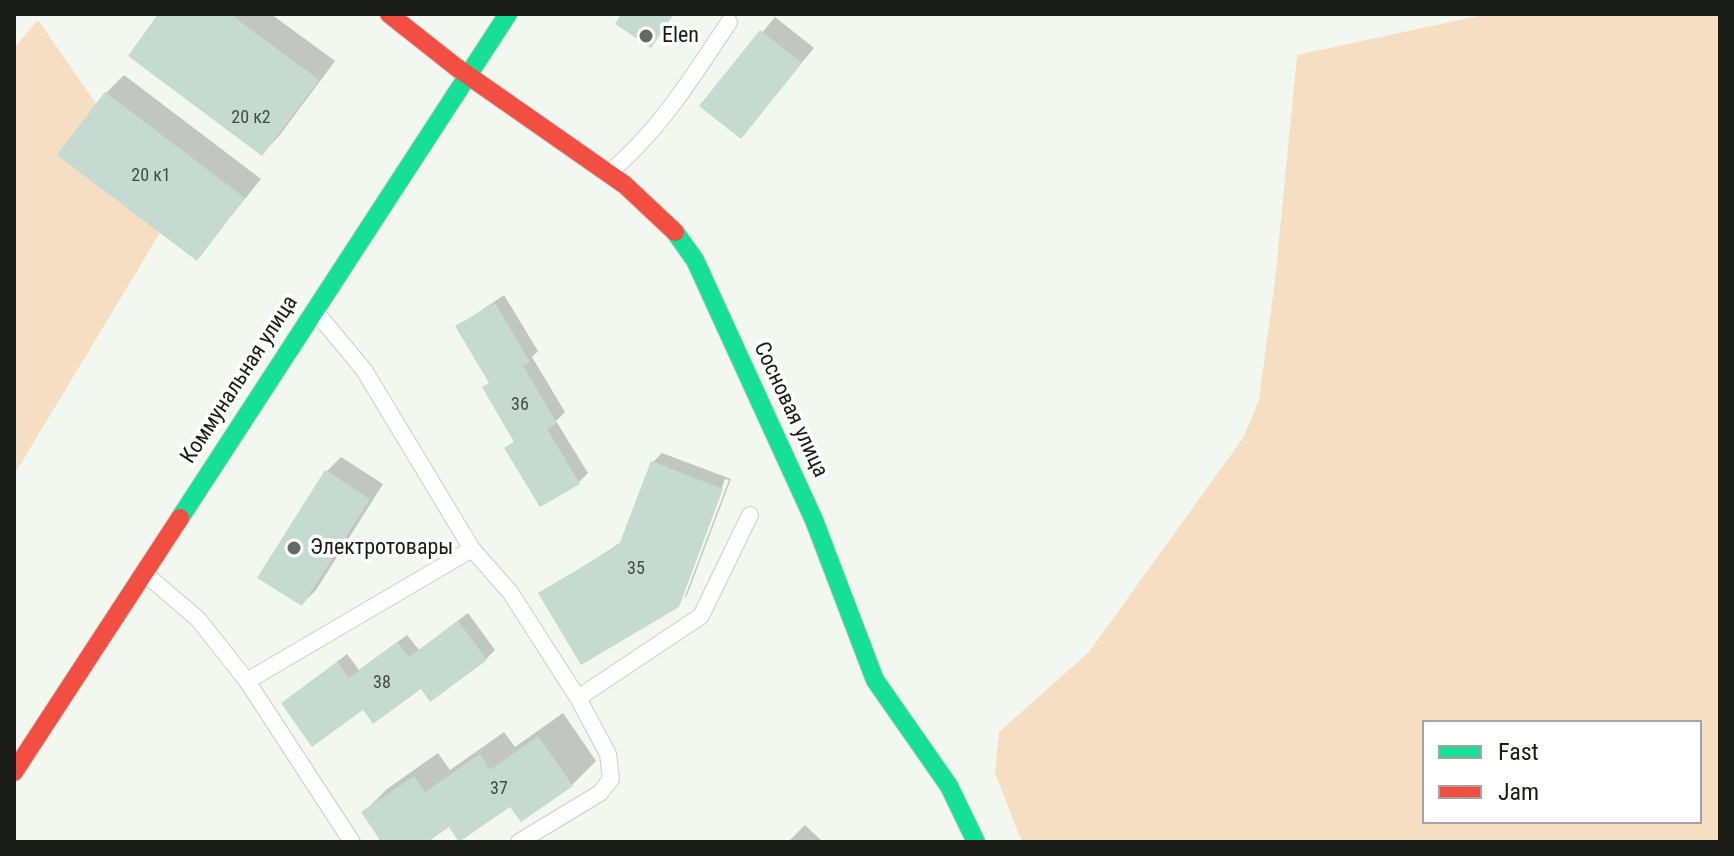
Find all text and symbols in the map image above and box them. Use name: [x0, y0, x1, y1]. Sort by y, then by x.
place label: Elen: [662, 23, 699, 49]
marker: Elen: [637, 27, 655, 45]
house number: 20 к2: [231, 107, 271, 129]
house number: 20 к1: [131, 165, 171, 187]
street label: Коммунальная улица: [176, 291, 304, 469]
street label: Сосновая улица: [747, 338, 833, 482]
house number: 36: [511, 394, 529, 416]
place label: Электротовары: [310, 535, 453, 561]
marker: Электротовары: [285, 539, 303, 557]
house number: 35: [627, 558, 645, 580]
house number: 38: [373, 672, 391, 694]
legend: [1422, 720, 1702, 824]
text: Fast: [1498, 738, 1539, 766]
house number: 37: [490, 778, 508, 800]
text: Jam: [1498, 778, 1539, 806]

